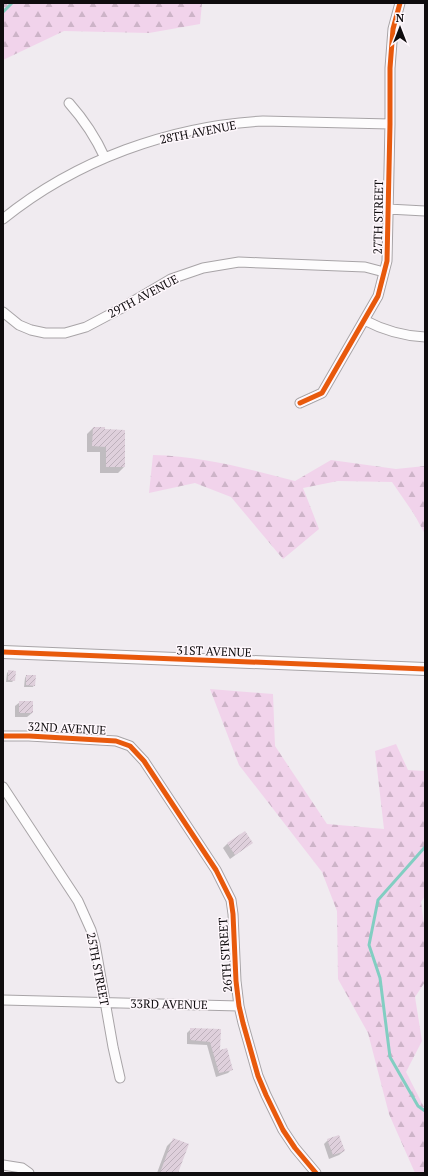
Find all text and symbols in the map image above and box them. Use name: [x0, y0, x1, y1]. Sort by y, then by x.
north arrow: [380, 8, 420, 48]
text: N: [396, 11, 405, 25]
street label: 28TH AVENUE: [158, 117, 238, 147]
street label: 27TH STREET: [370, 179, 386, 255]
street label: 29TH AVENUE: [105, 271, 181, 321]
street label: 31ST AVENUE: [176, 642, 252, 660]
street label: 32ND AVENUE: [27, 718, 107, 738]
street label: 26TH STREET: [215, 917, 235, 993]
street label: 25TH STREET: [84, 931, 113, 1008]
street label: 33RD AVENUE: [130, 996, 208, 1012]

